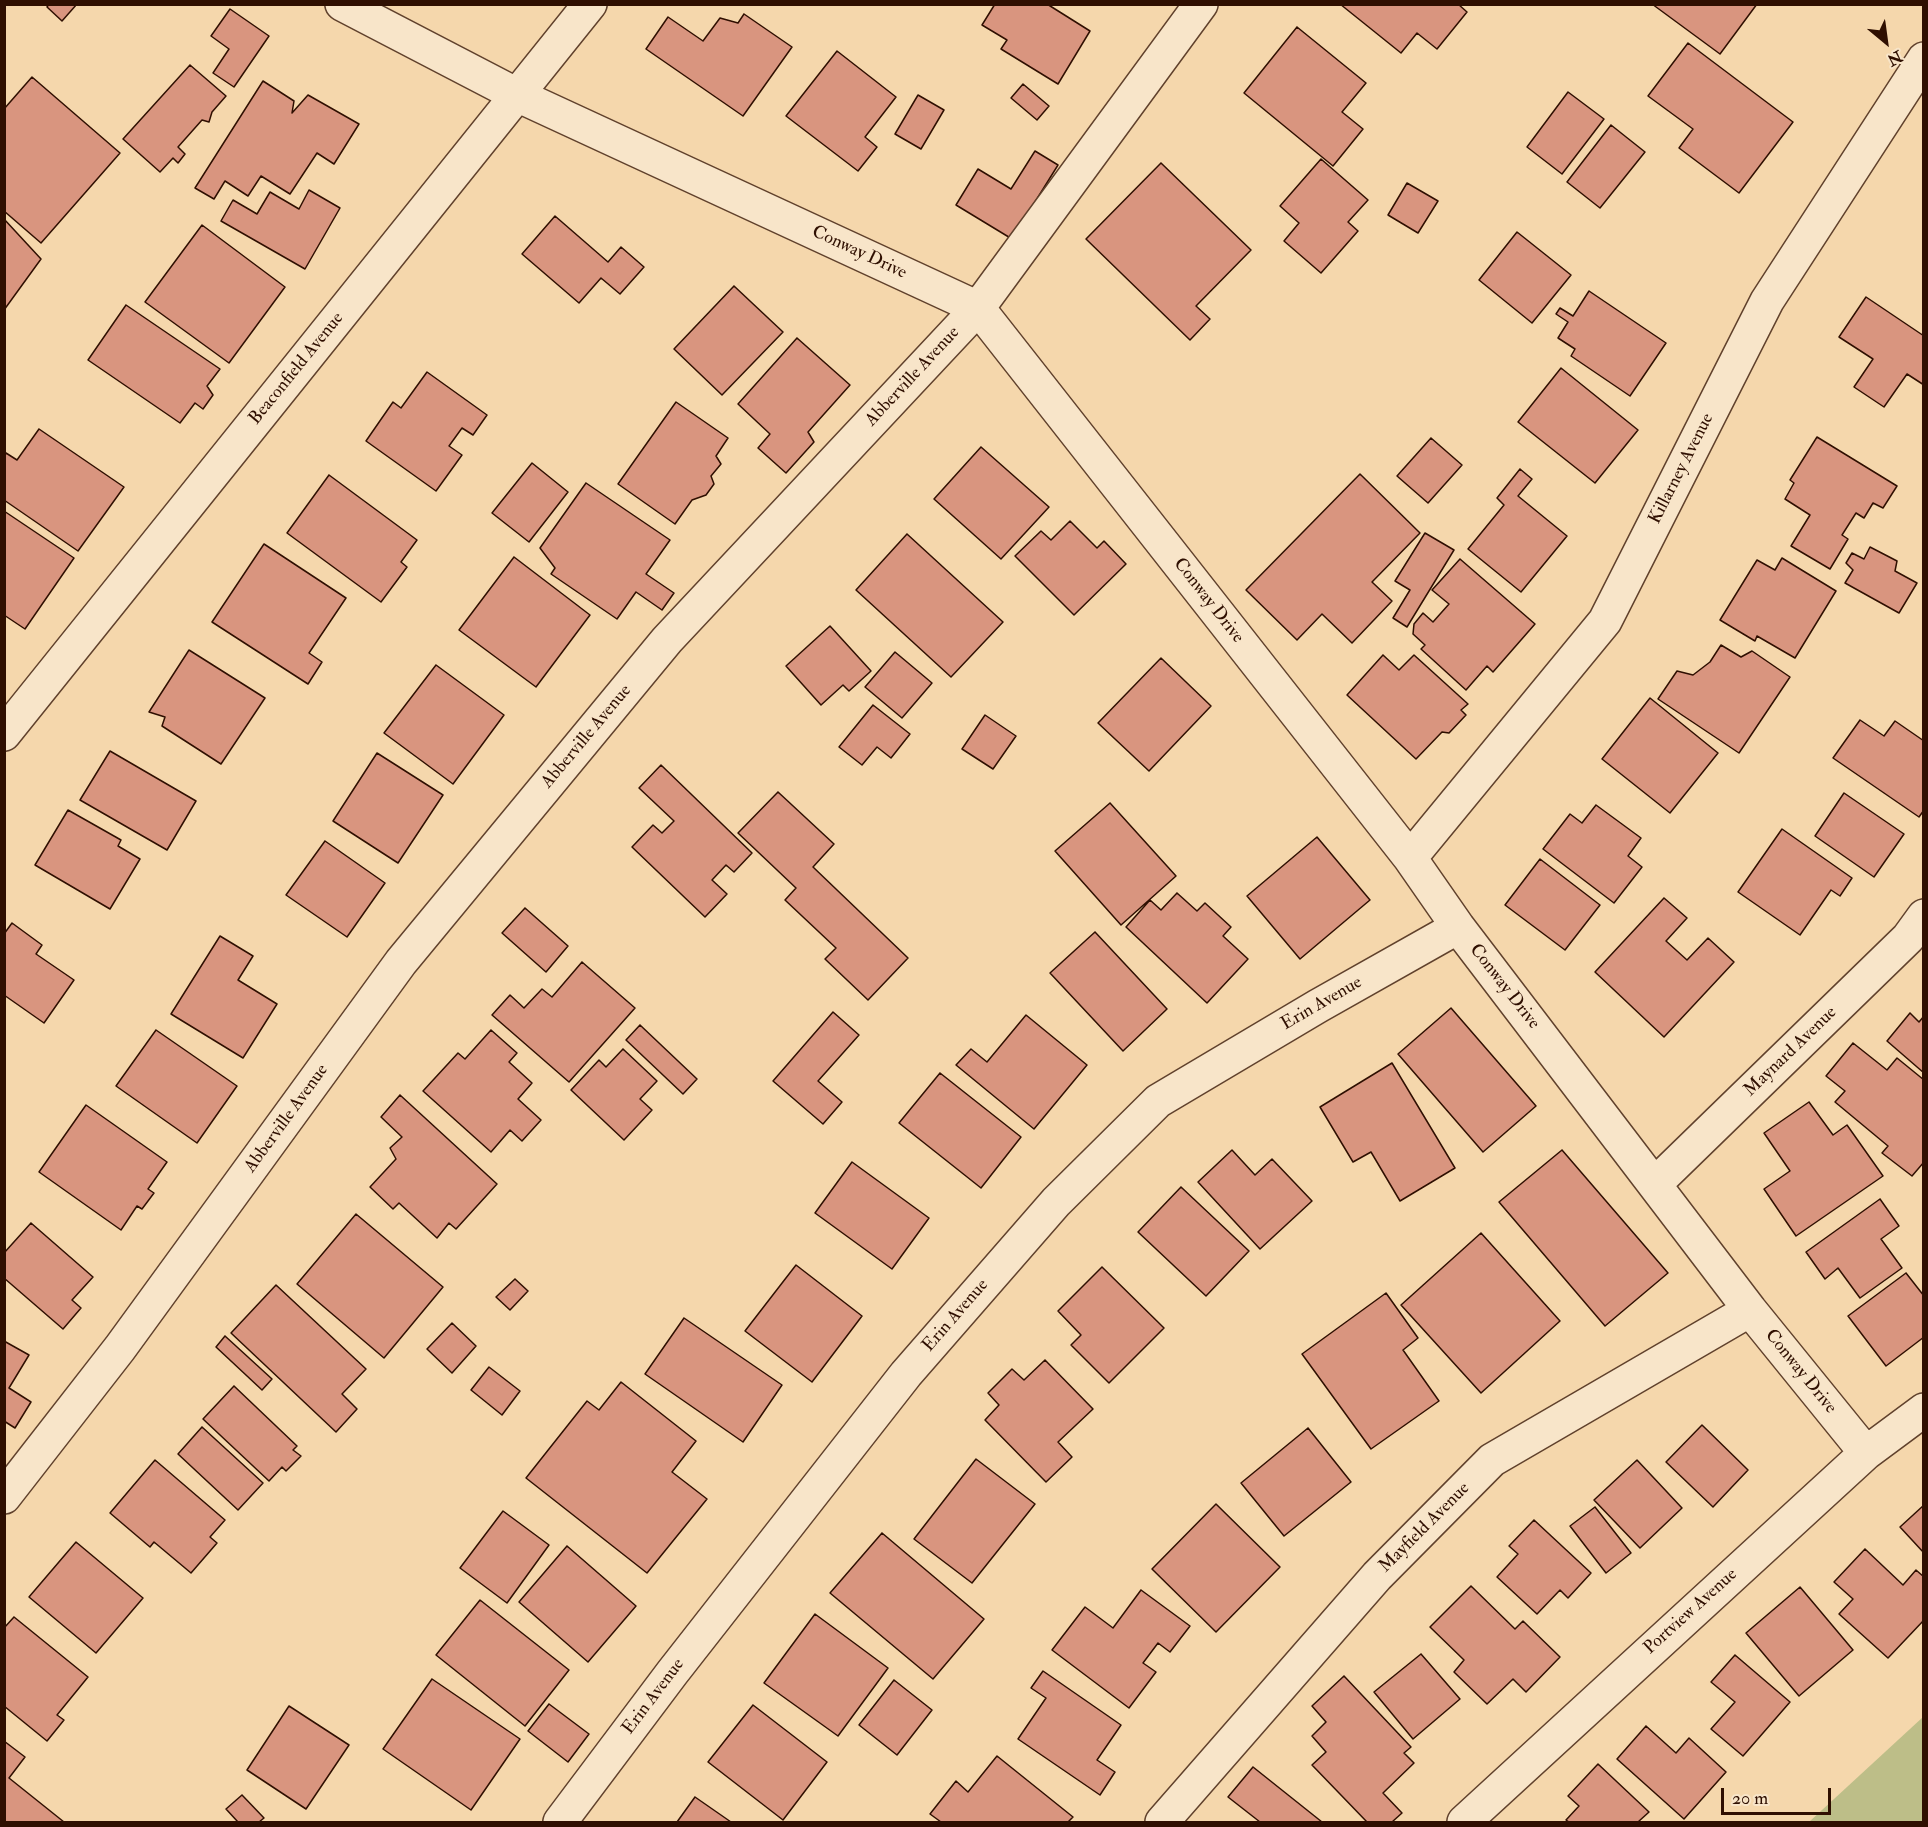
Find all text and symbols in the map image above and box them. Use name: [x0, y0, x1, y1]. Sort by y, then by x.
north arrow: [1856, 12, 1916, 72]
text: N: [1884, 46, 1906, 70]
street label: Conway Drive: [808, 222, 910, 284]
street label: Beaconfield Avenue: [245, 308, 349, 430]
street label: Abberville Avenue: [861, 323, 965, 431]
street label: Killarney Avenue: [1645, 410, 1719, 528]
street label: Conway Drive: [1168, 554, 1248, 648]
street label: Abberville Avenue: [537, 681, 637, 793]
street label: Conway Drive: [1464, 940, 1544, 1034]
street label: Erin Avenue: [1278, 972, 1366, 1036]
street label: Maynard Avenue: [1740, 1002, 1842, 1102]
street label: Abberville Avenue: [240, 1061, 334, 1177]
street label: Erin Avenue: [918, 1275, 994, 1357]
street label: Conway Drive: [1759, 1326, 1841, 1418]
street label: Mayfield Avenue: [1375, 1478, 1475, 1578]
street label: Portview Avenue: [1640, 1564, 1742, 1660]
street label: Erin Avenue: [618, 1655, 690, 1739]
scale bar: [1724, 1776, 1834, 1814]
text: 20 m: [1732, 1787, 1768, 1810]

